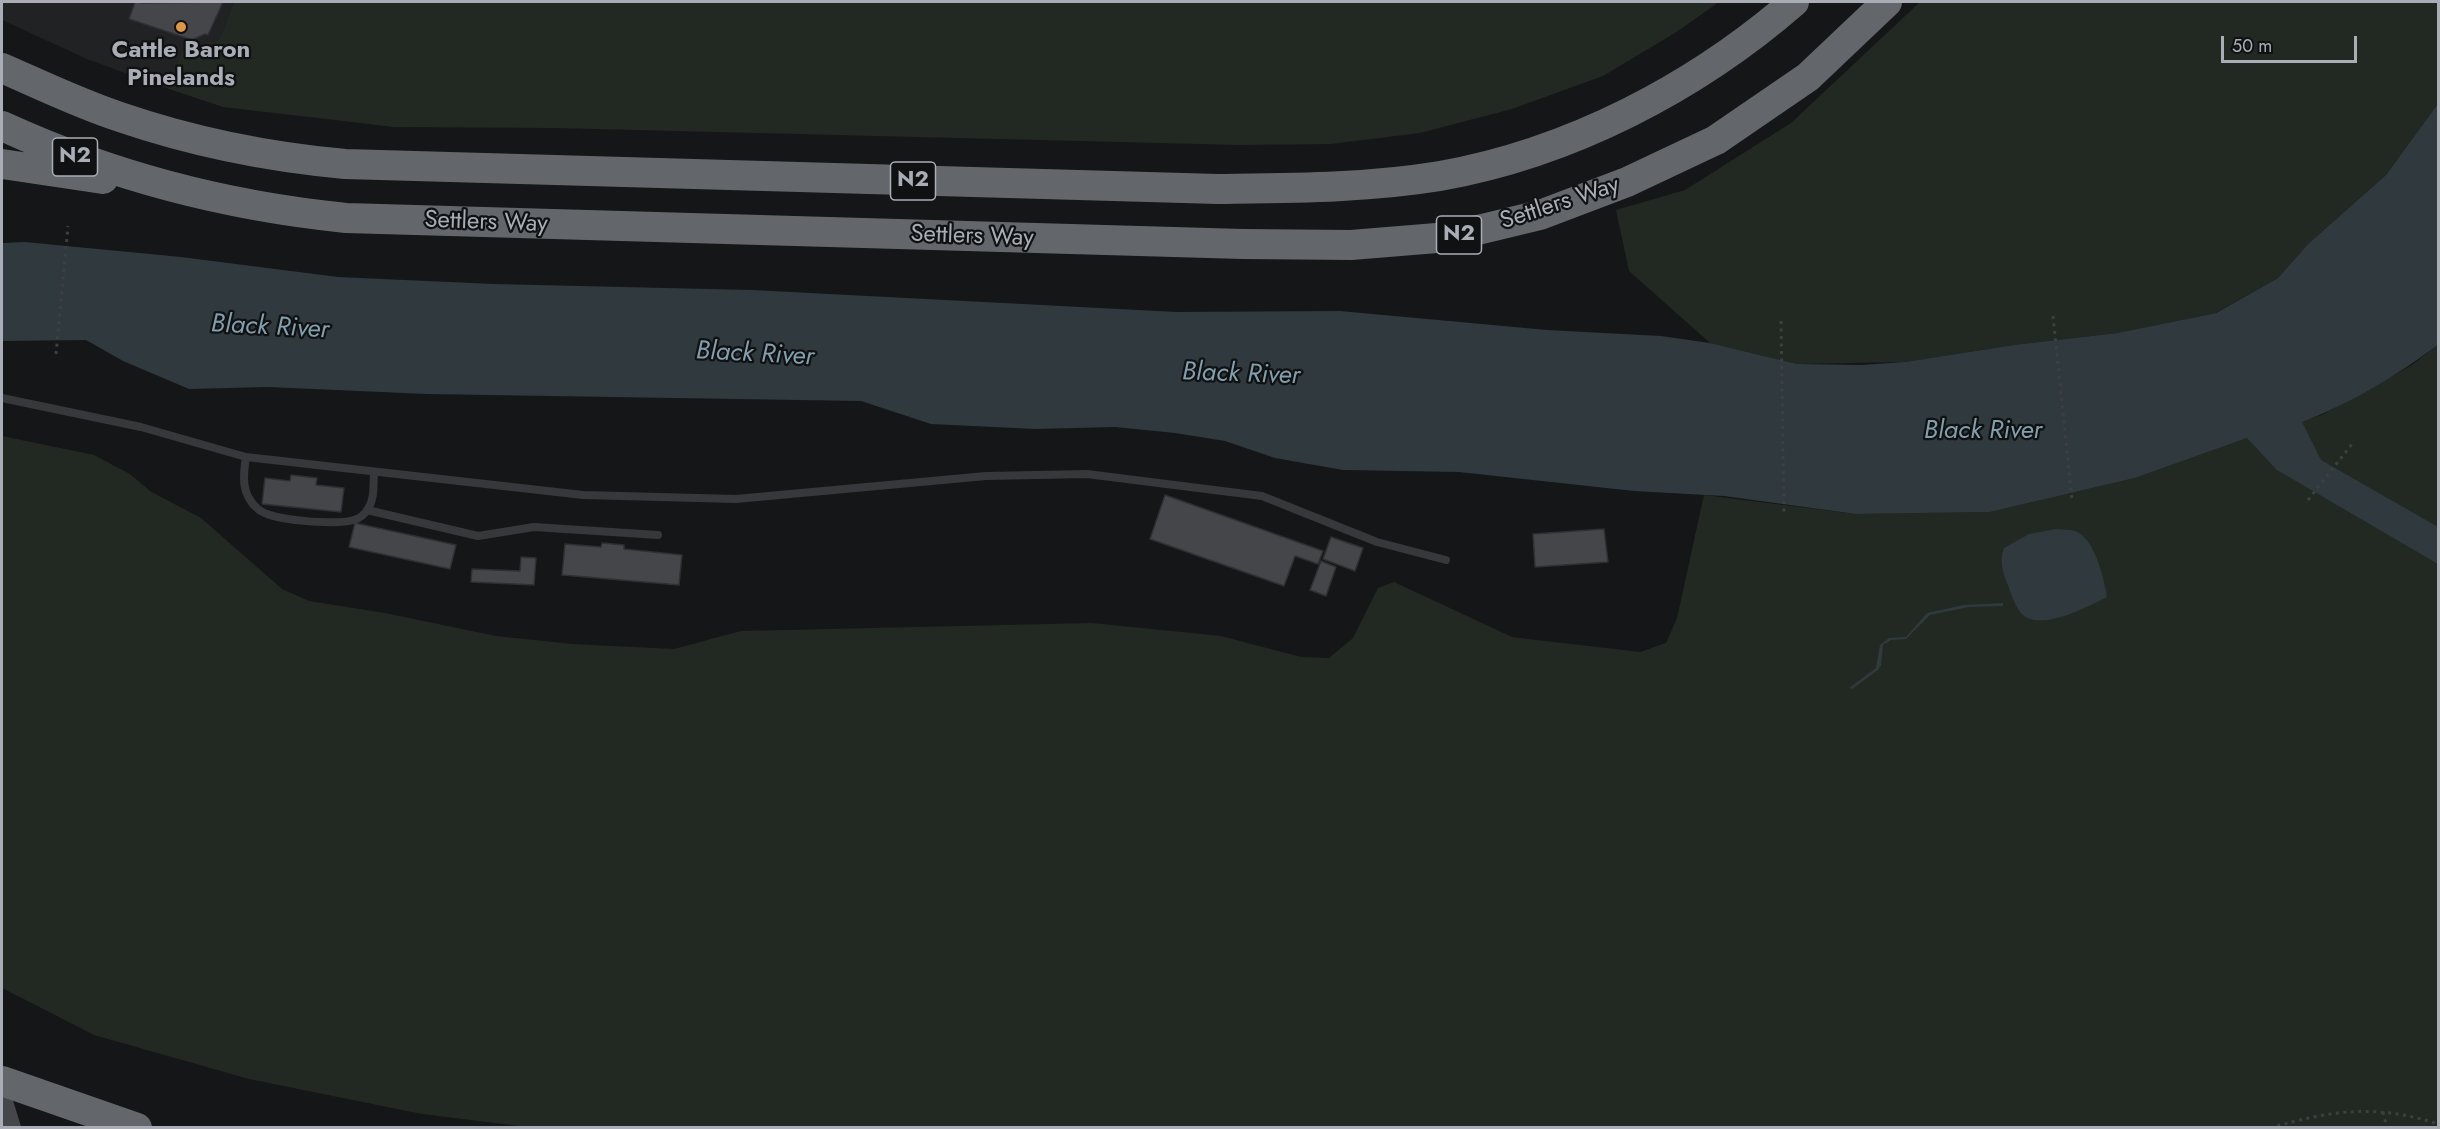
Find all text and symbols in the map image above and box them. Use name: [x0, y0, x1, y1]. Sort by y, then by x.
marker: Cattle Baron Pinelands: [174, 20, 188, 34]
scale bar: [2224, 24, 2360, 62]
text: 50 m: [2232, 33, 2272, 59]
place label: Cattle Baron Pinelands: [112, 37, 250, 93]
road number: N2: [52, 138, 98, 176]
road number: N2: [890, 162, 936, 200]
street label: Settlers Way: [1497, 171, 1623, 237]
street label: Settlers Way: [424, 206, 548, 240]
road number: N2: [1436, 216, 1482, 254]
street label: Settlers Way: [910, 220, 1034, 254]
water label: Black River: [210, 309, 330, 347]
water label: Black River: [695, 336, 815, 374]
water label: Black River: [1181, 357, 1301, 393]
water label: Black River: [1924, 416, 2042, 448]

